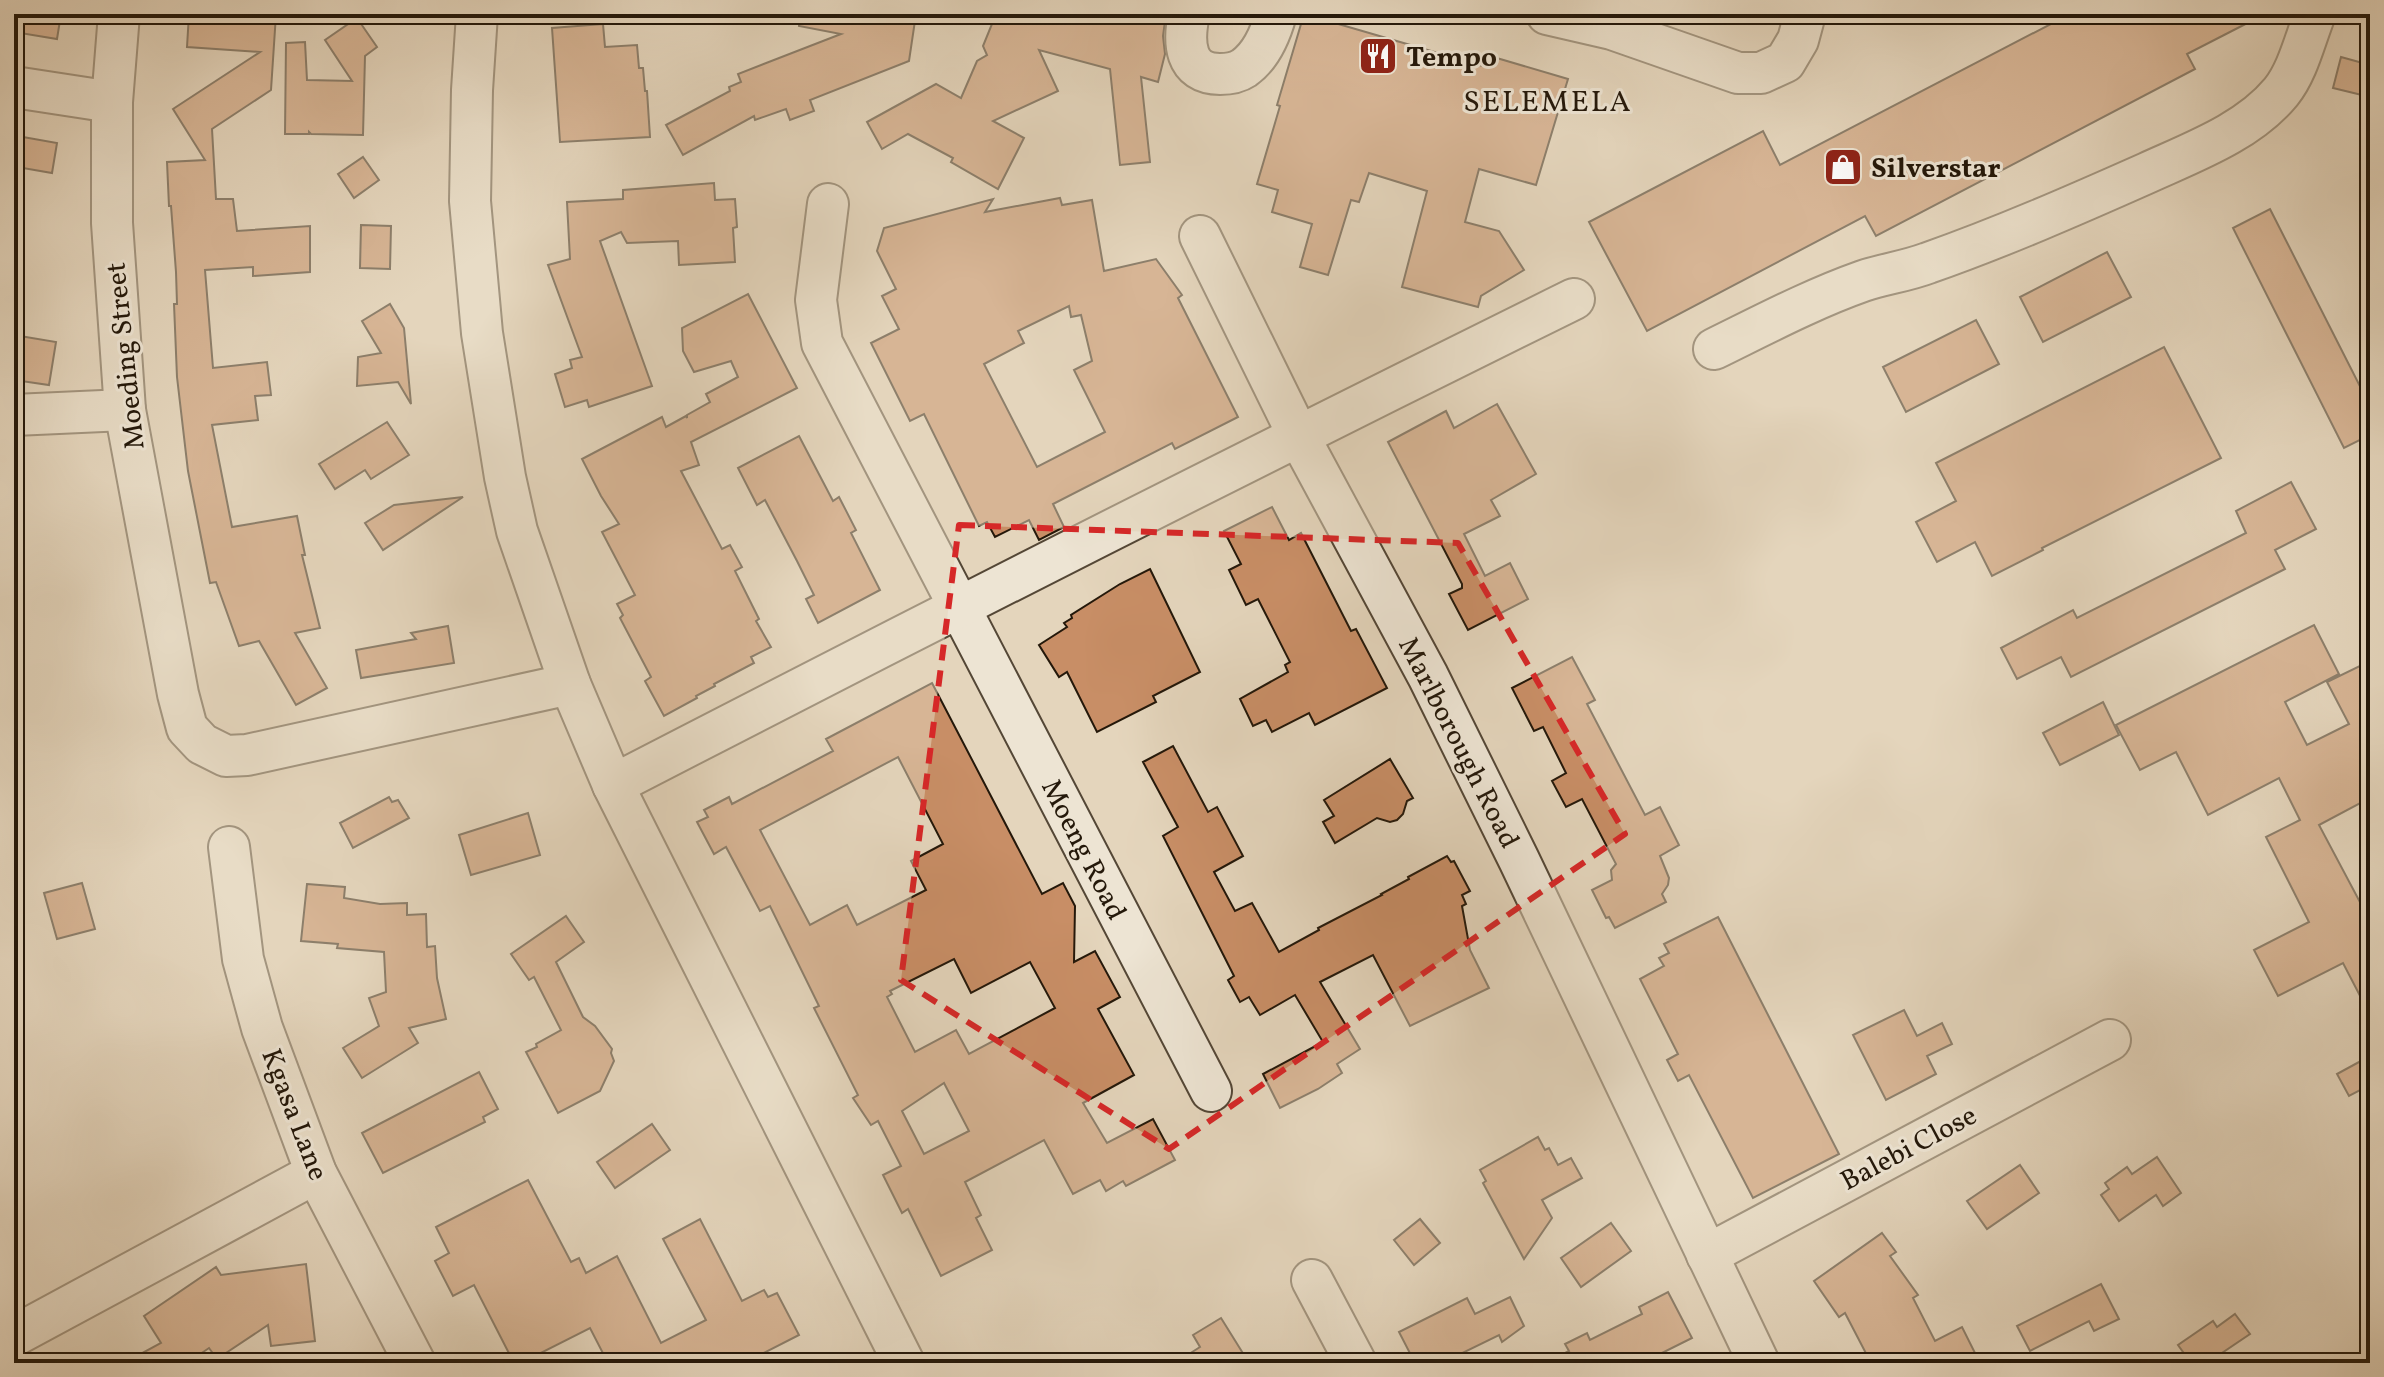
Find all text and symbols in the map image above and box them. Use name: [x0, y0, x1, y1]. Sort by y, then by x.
restaurant icon: Tempo: [1357, 35, 1399, 77]
place label: Tempo: [1406, 39, 1497, 78]
district label: SELEMELA: [1463, 82, 1633, 124]
shop icon: Silverstar: [1822, 146, 1864, 188]
place label: Silverstar: [1871, 150, 2001, 189]
street label: Moeding Street: [97, 260, 156, 451]
street label: Marlborough Road: [1388, 631, 1528, 856]
street label: Moeng Road: [1031, 773, 1135, 927]
street label: Kgasa Lane: [251, 1043, 337, 1186]
street label: Balebi Close: [1834, 1097, 1984, 1201]

